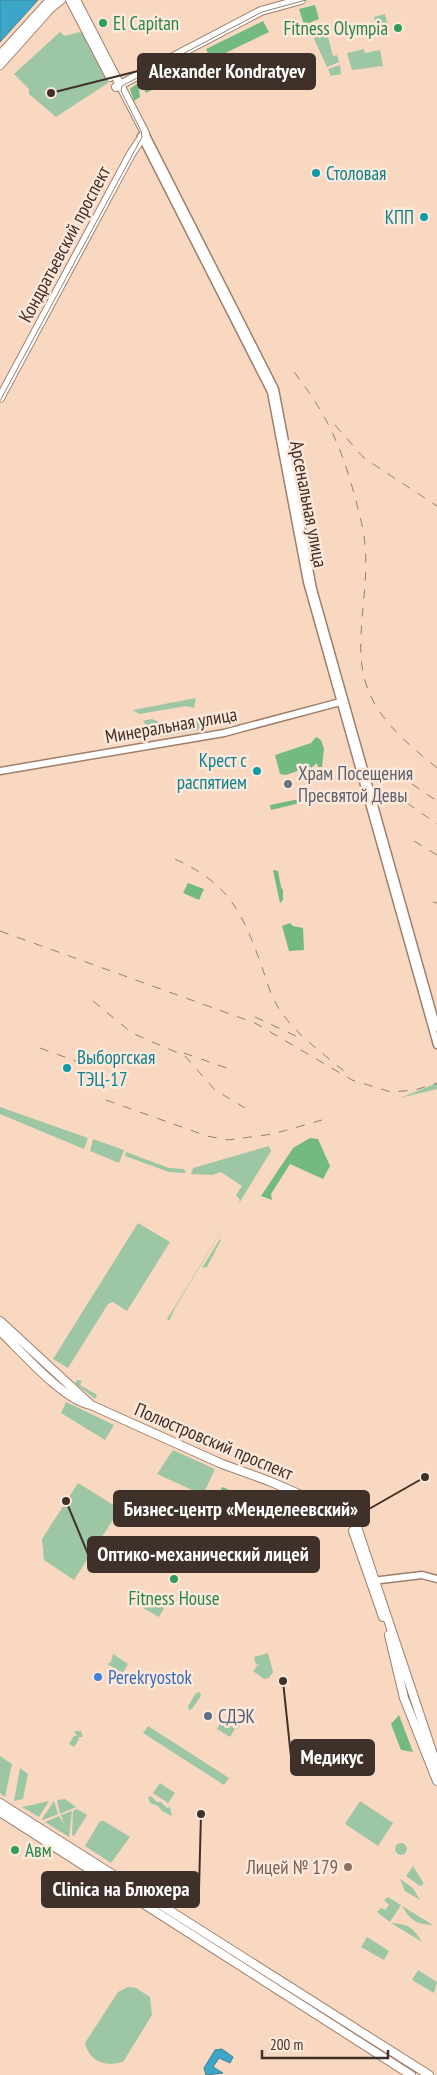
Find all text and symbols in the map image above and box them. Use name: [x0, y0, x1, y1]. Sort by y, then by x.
place label: El Capitan: [113, 11, 179, 35]
place label: Fitness Olympia: [283, 16, 388, 40]
marker: El Capitan: [97, 17, 109, 29]
marker: Fitness Olympia: [392, 22, 404, 34]
callout: Alexander Kondratyev: [138, 54, 315, 89]
text: Alexander Kondratyev: [148, 58, 306, 84]
street label: Кондратьевский проспект: [13, 161, 116, 326]
place label: Столовая: [326, 161, 386, 185]
marker: Столовая: [310, 167, 322, 179]
place label: КПП: [385, 205, 414, 229]
marker: КПП: [418, 211, 430, 223]
street label: Арсенальная улица: [285, 439, 333, 569]
street label: Минеральная улица: [103, 702, 239, 748]
place label: Крест с распятием: [177, 748, 247, 794]
place label: Храм Посещения Пресвятой Девы: [298, 761, 413, 807]
marker: Крест с распятием: [251, 765, 263, 777]
marker: Храм Посещения Пресвятой Девы: [282, 778, 294, 790]
place label: Выборгская ТЭЦ-17: [77, 1045, 155, 1091]
marker: Выборгская ТЭЦ-17: [61, 1062, 73, 1074]
street label: Полюстровский проспект: [131, 1397, 298, 1486]
callout: Бизнес-центр «Менделеевский»: [114, 1491, 369, 1526]
text: Бизнес-центр «Менделеевский»: [124, 1496, 358, 1522]
callout: Оптико-механический лицей: [88, 1537, 319, 1572]
text: Оптико-механический лицей: [97, 1541, 309, 1567]
marker: Fitness House: [168, 1573, 180, 1585]
place label: Fitness House: [128, 1586, 220, 1610]
place label: Perekryostok: [108, 1665, 193, 1689]
marker: Perekryostok: [92, 1671, 104, 1683]
place label: СДЭК: [218, 1704, 255, 1728]
marker: СДЭК: [202, 1710, 214, 1722]
callout: Медикус: [291, 1740, 374, 1775]
text: Медикус: [300, 1744, 364, 1770]
place label: Авм: [25, 1838, 52, 1862]
marker: Авм: [9, 1844, 21, 1856]
place label: Лицей № 179: [245, 1855, 338, 1879]
marker: Лицей № 179: [342, 1861, 354, 1873]
callout: Clinica на Блюхера: [42, 1872, 199, 1907]
text: Clinica на Блюхера: [52, 1876, 190, 1902]
scale bar: [262, 2028, 388, 2060]
text: 200 m: [270, 2035, 303, 2054]

